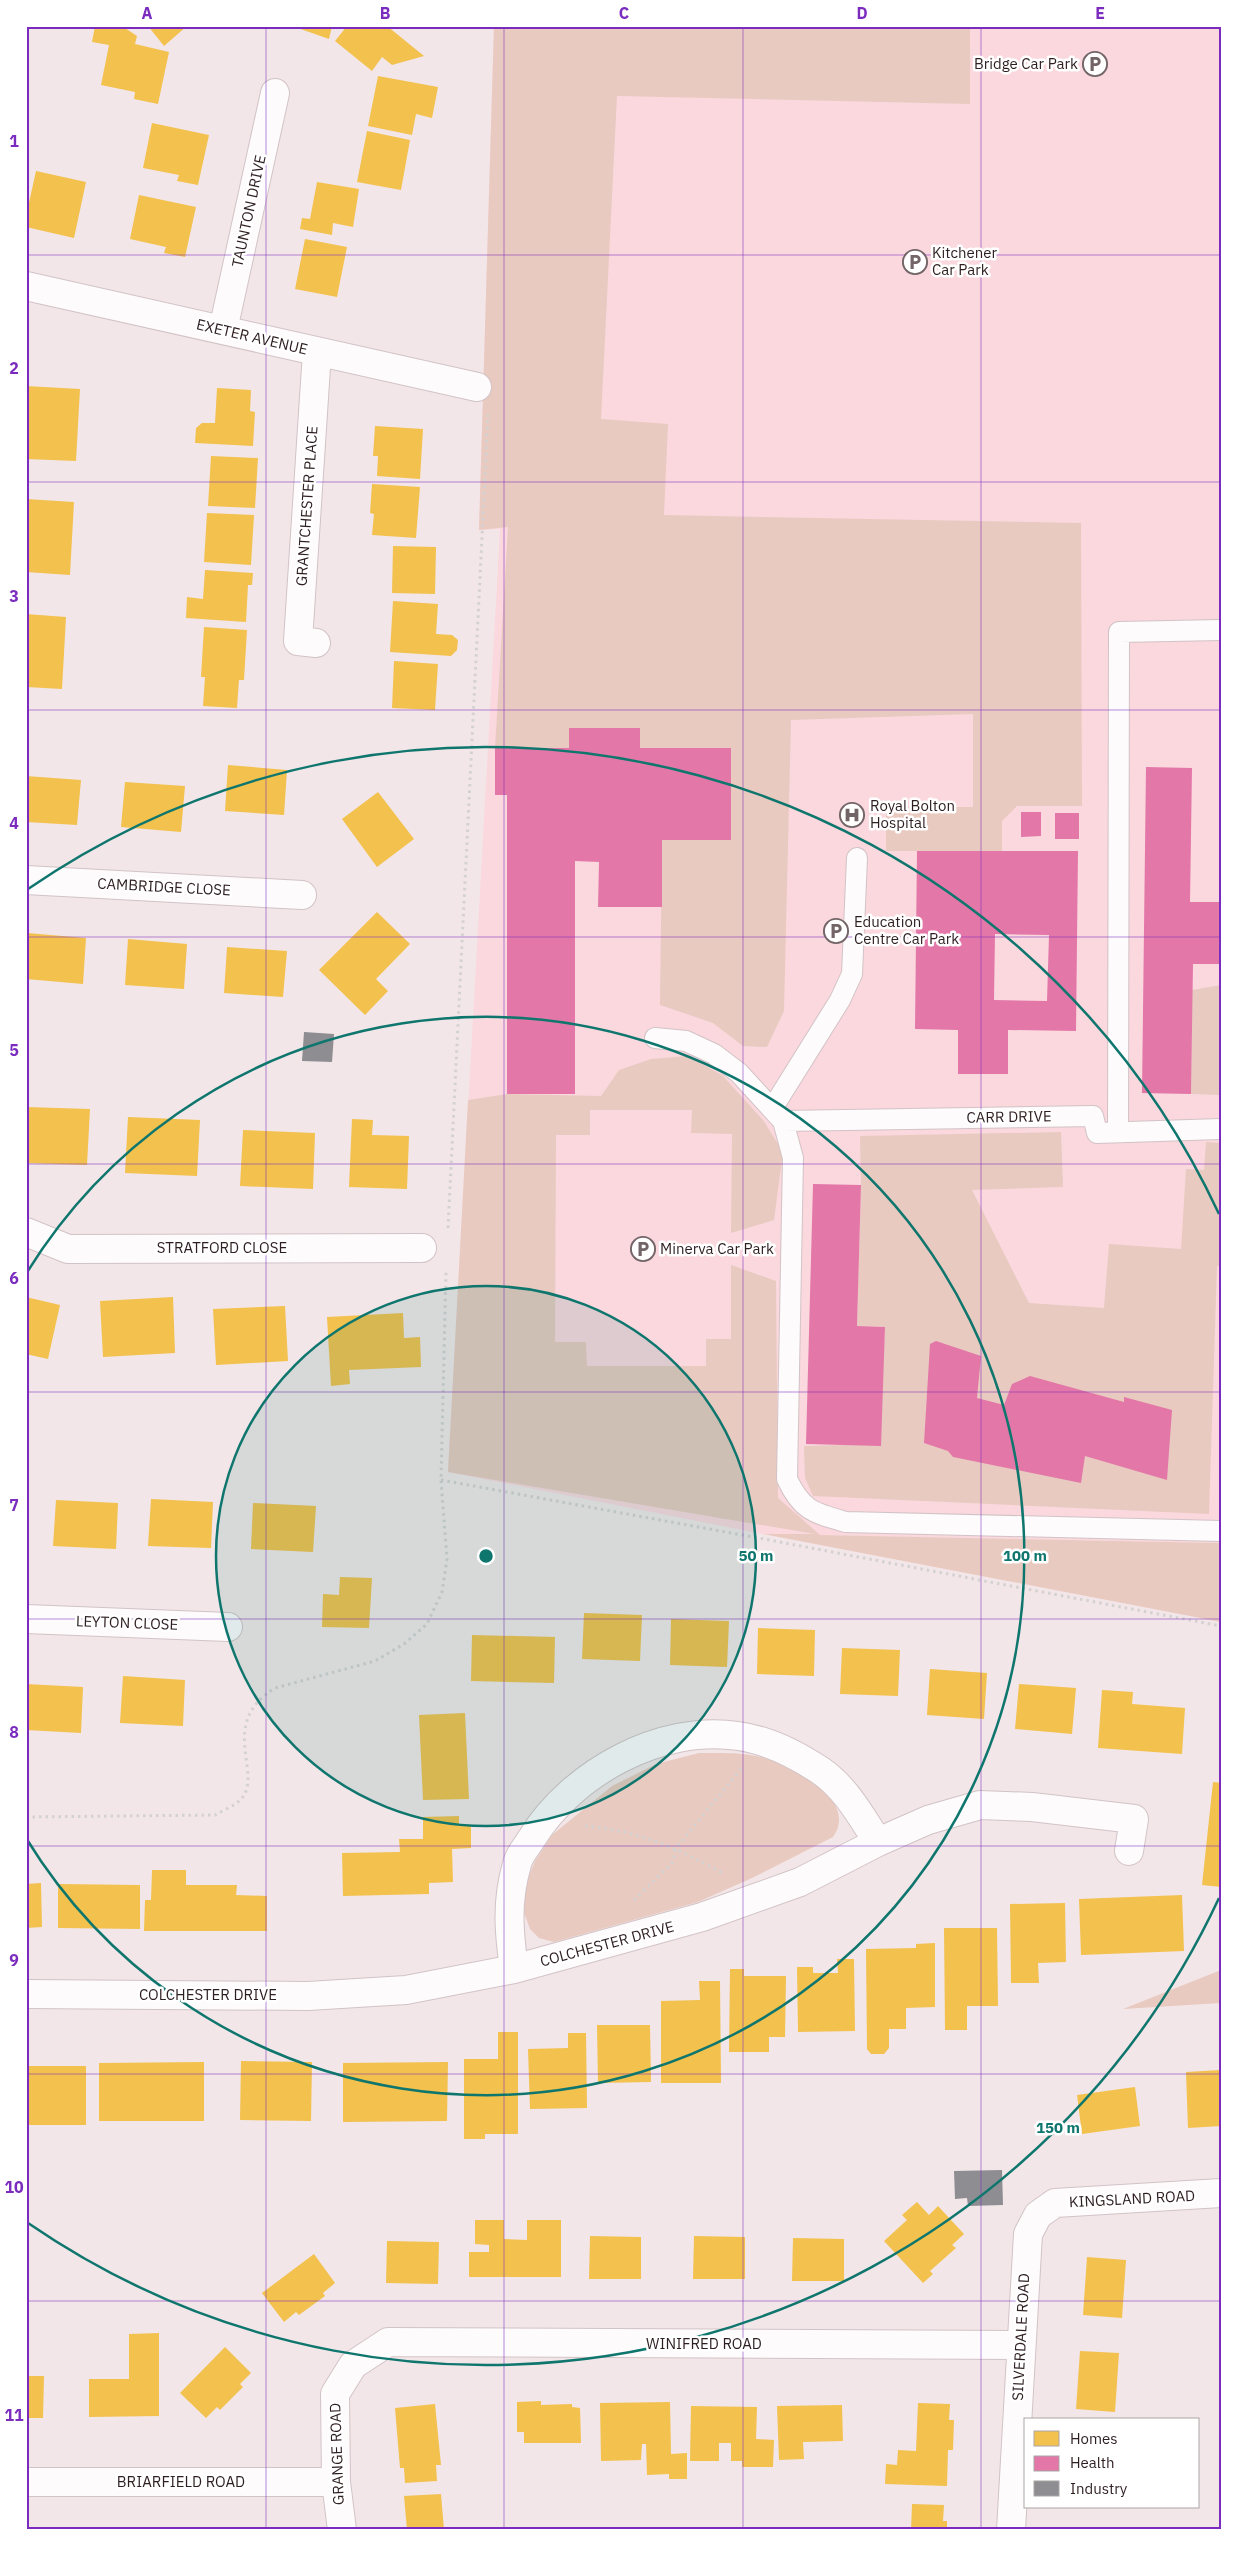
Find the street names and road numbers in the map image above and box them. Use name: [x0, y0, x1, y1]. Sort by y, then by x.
street label: TAUNTON DRIVE: [227, 153, 270, 269]
street label: EXETER AVENUE: [195, 314, 310, 359]
street label: GRANTCHESTER PLACE: [291, 425, 322, 587]
street label: CAMBRIDGE CLOSE: [97, 874, 231, 899]
street label: CARR DRIVE: [966, 1106, 1052, 1127]
street label: STRATFORD CLOSE: [157, 1238, 287, 1257]
street label: LEYTON CLOSE: [75, 1611, 179, 1634]
street label: COLCHESTER DRIVE: [538, 1916, 676, 1971]
street label: COLCHESTER DRIVE: [139, 1985, 277, 2004]
street label: KINGSLAND ROAD: [1068, 2186, 1196, 2211]
street label: SILVERDALE ROAD: [1008, 2273, 1033, 2401]
street label: WINIFRED ROAD: [646, 2334, 762, 2353]
street label: GRANGE ROAD: [325, 2402, 348, 2506]
street label: BRIARFIELD ROAD: [117, 2472, 245, 2491]

